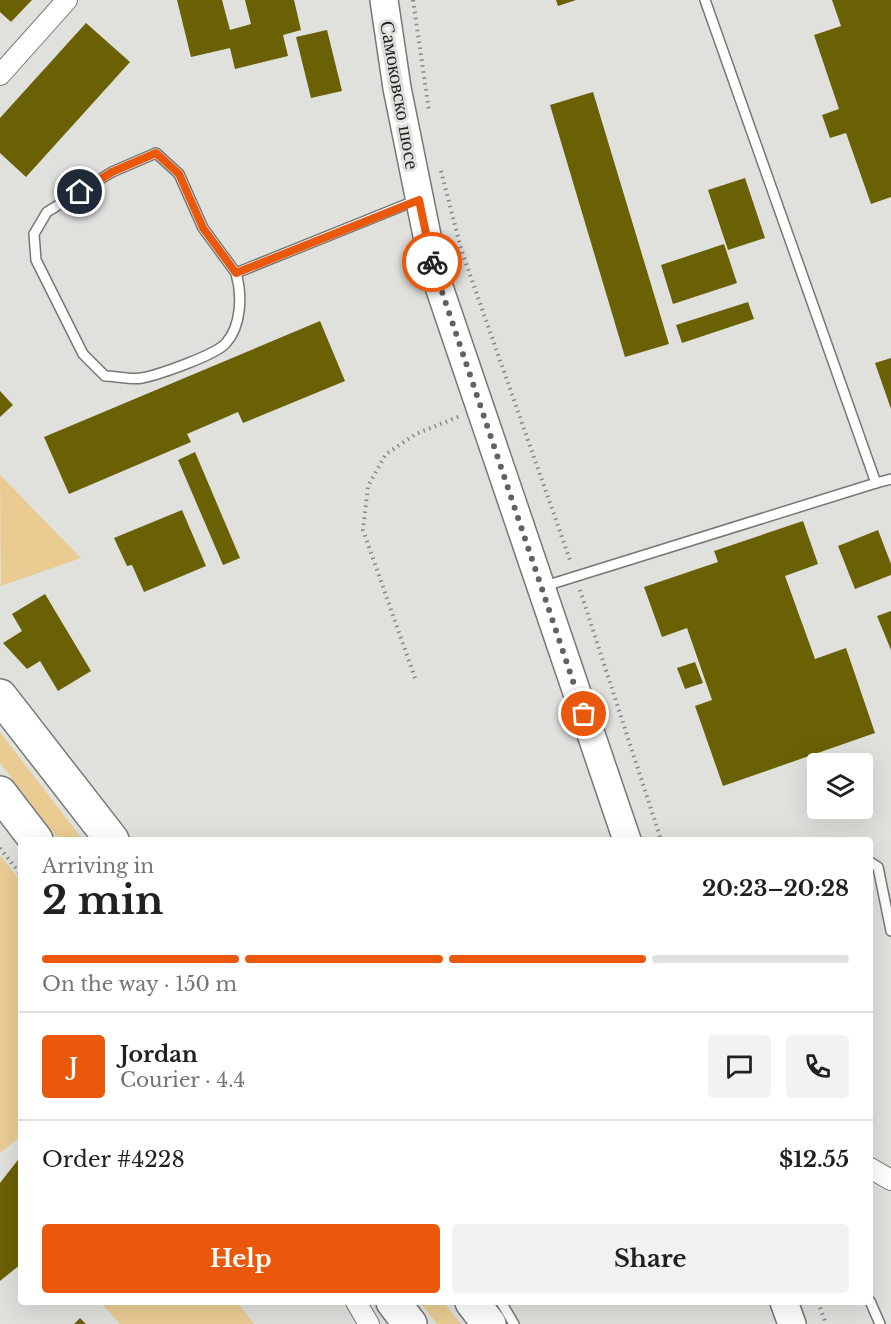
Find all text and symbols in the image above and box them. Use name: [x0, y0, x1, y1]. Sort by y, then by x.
street label: Самоковско шосе: [375, 19, 425, 171]
pin: [54, 166, 105, 217]
icon: home: [63, 175, 96, 208]
courier: [402, 232, 462, 292]
icon: bike: [416, 246, 449, 279]
pin: [558, 688, 609, 739]
icon: bag: [567, 697, 600, 730]
map controls: [807, 753, 873, 819]
button: layers: [807, 753, 873, 819]
text: Arriving in: [42, 854, 154, 878]
text: 20:23–20:28: [702, 875, 849, 902]
text: 2 min: [42, 876, 163, 925]
text: On the way · 150 m: [42, 972, 237, 996]
button: chat: [708, 1035, 771, 1098]
button: phone: [786, 1035, 849, 1098]
text: Jordan: [120, 1041, 198, 1068]
text: J: [69, 1053, 78, 1080]
text: Courier · 4.4: [120, 1068, 245, 1092]
text: Order #4228: [42, 1146, 185, 1173]
text: $12.55: [779, 1146, 849, 1173]
button: Help: [42, 1224, 440, 1293]
button: Share: [452, 1224, 849, 1293]

